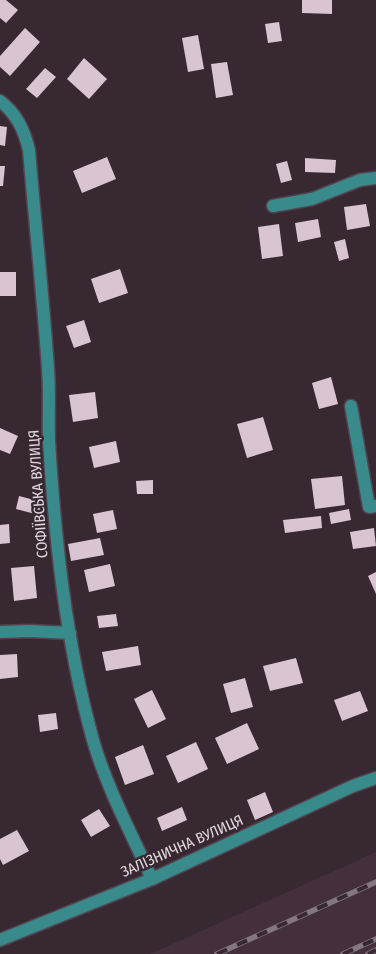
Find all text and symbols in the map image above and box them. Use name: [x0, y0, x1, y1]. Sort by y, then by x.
street label: СОФІЇВСЬКА ВУЛИЦЯ: [25, 429, 51, 559]
street label: ЗАЛІЗНИЧНА ВУЛИЦЯ: [118, 811, 246, 881]

